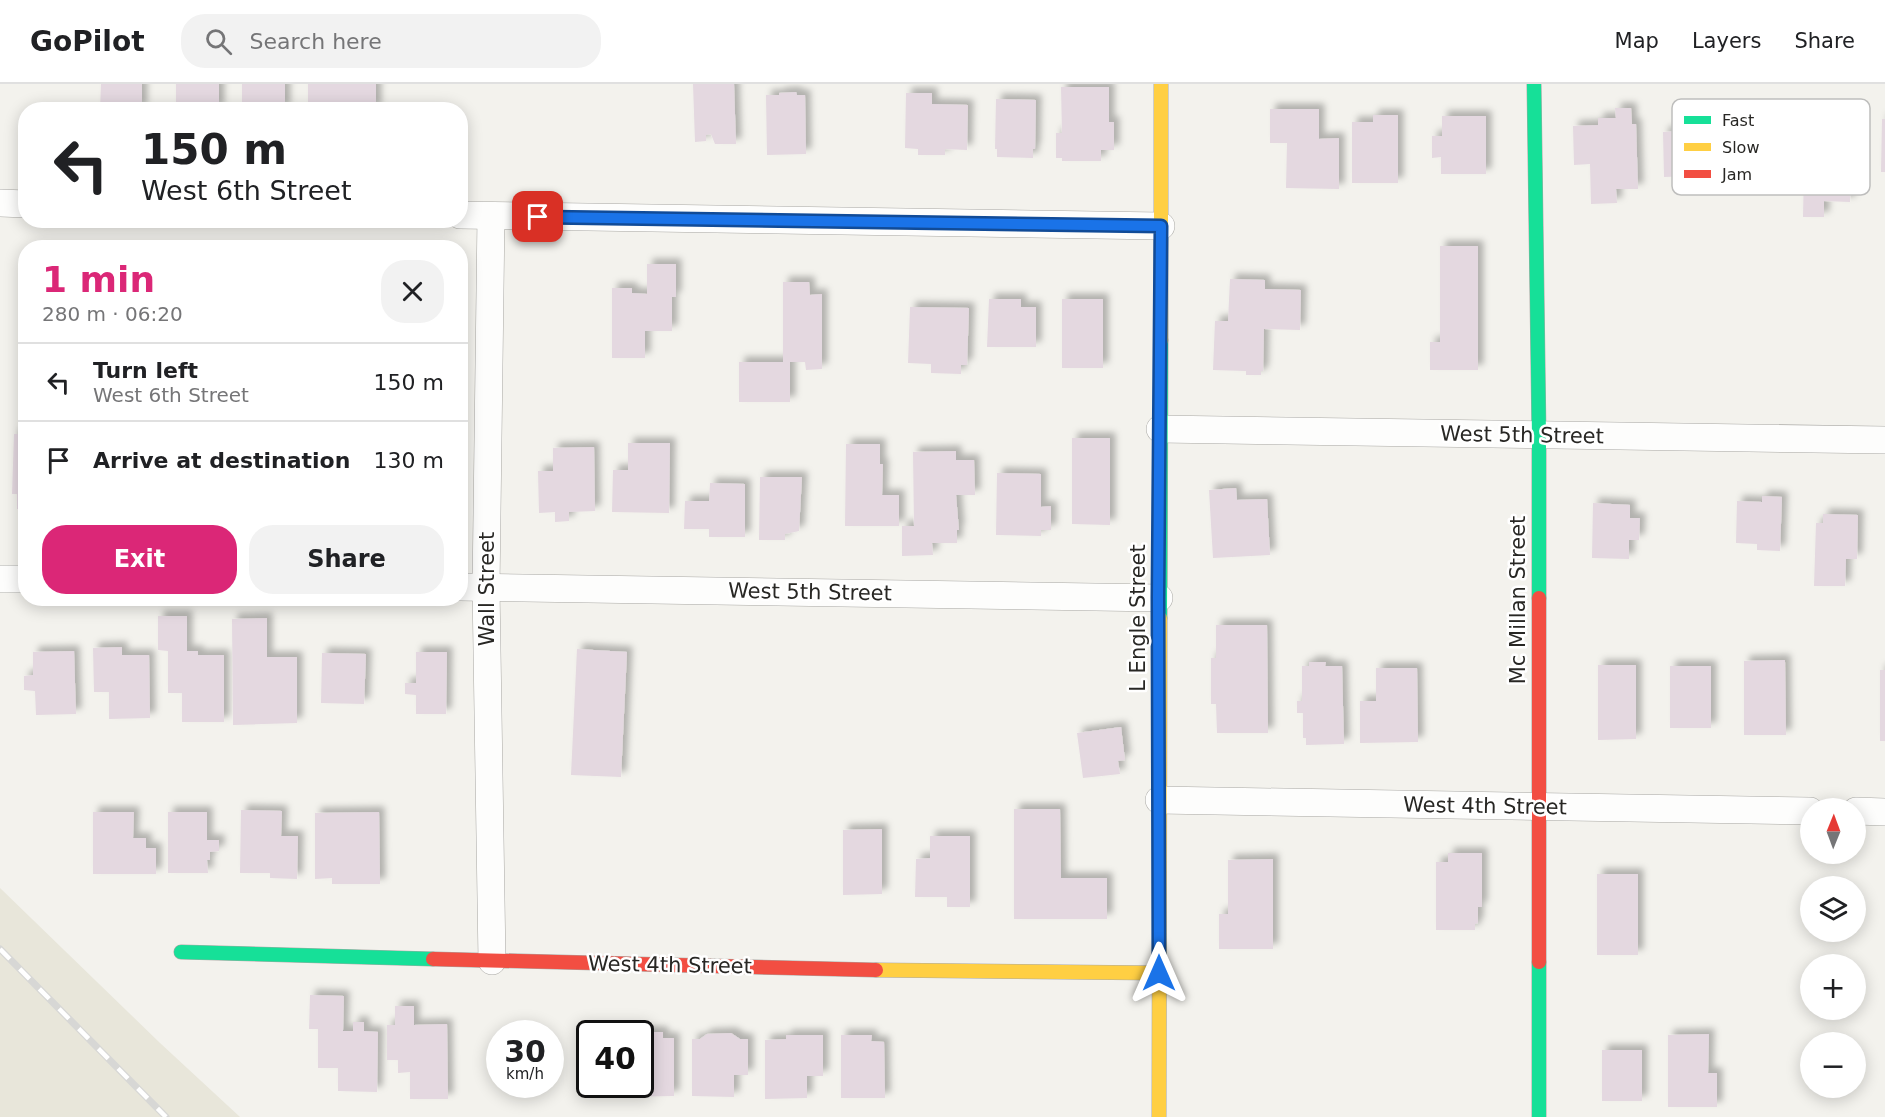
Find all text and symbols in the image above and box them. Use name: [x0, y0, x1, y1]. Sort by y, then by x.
search box: [181, 14, 601, 68]
text: GoPilot: [30, 25, 145, 58]
icon: search: [202, 25, 235, 58]
text: Search here: [250, 29, 382, 54]
text: Map: [1615, 29, 1659, 53]
text: Layers: [1692, 29, 1761, 53]
text: Share: [1794, 29, 1855, 53]
legend: [1672, 99, 1870, 195]
text: Fast: [1722, 111, 1754, 130]
text: 150 m: [141, 125, 287, 174]
icon: left: [42, 126, 120, 204]
text: Slow: [1722, 138, 1759, 157]
text: Jam: [1721, 165, 1752, 184]
text: West 6th Street: [141, 175, 351, 206]
pin: [512, 191, 563, 242]
icon: arrive: [521, 200, 554, 233]
text: 1 min: [42, 259, 155, 300]
button: close: [381, 260, 444, 323]
text: 280 m · 06:20: [42, 302, 183, 326]
text: Turn left: [93, 358, 198, 383]
icon: left: [42, 366, 75, 399]
text: 150 m: [374, 370, 444, 395]
text: West 6th Street: [93, 383, 249, 407]
street label: West 5th Street: [1440, 422, 1604, 448]
icon: arrive: [42, 444, 75, 477]
text: Arrive at destination: [93, 448, 350, 473]
text: 130 m: [374, 448, 444, 473]
street label: Mc Millan Street: [1506, 516, 1530, 684]
button: Exit: [42, 525, 237, 594]
button: Share: [249, 525, 444, 594]
street label: Wall Street: [475, 532, 499, 646]
street label: L Engle Street: [1126, 544, 1150, 692]
street label: West 5th Street: [728, 579, 892, 605]
street label: West 4th Street: [1403, 793, 1567, 819]
north arrow: [1800, 798, 1866, 864]
map controls: [1800, 798, 1866, 1098]
button: layers: [1800, 876, 1866, 942]
position arrow: [1127, 941, 1191, 1005]
street label: West 4th Street: [588, 952, 752, 978]
button: +: [1800, 954, 1866, 1020]
speed limit sign: 40: [576, 1020, 654, 1098]
button: −: [1800, 1032, 1866, 1098]
text: 30: [504, 1034, 546, 1069]
text: km/h: [506, 1065, 544, 1083]

